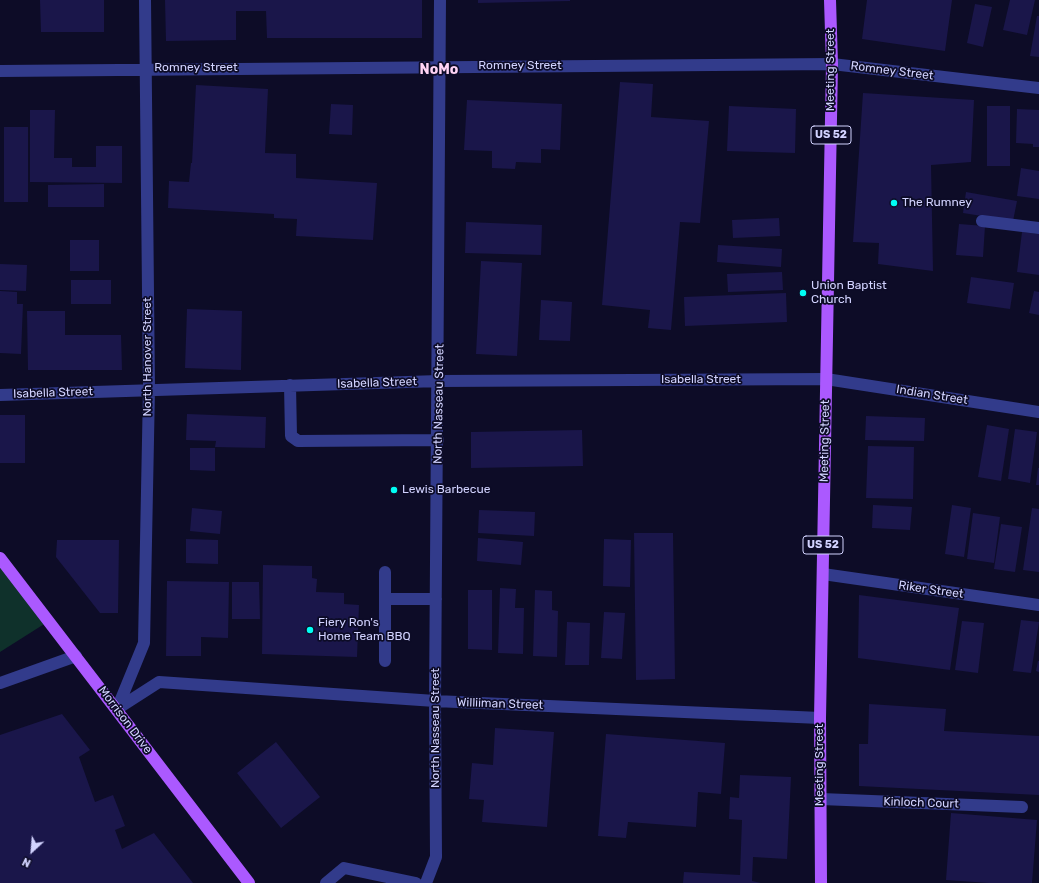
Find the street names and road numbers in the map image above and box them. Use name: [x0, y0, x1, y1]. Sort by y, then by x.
street label: Meeting Street: [824, 29, 838, 111]
street label: Romney Street: [478, 59, 562, 73]
street label: Romney Street: [850, 59, 934, 83]
street label: Romney Street: [154, 61, 238, 75]
road number: US 52: [811, 126, 851, 144]
street label: North Hanover Street: [141, 297, 155, 417]
street label: North Nasseau Street: [431, 344, 447, 464]
street label: Isabella Street: [661, 373, 741, 387]
street label: Isabella Street: [337, 374, 417, 392]
street label: Indian Street: [895, 382, 969, 408]
street label: Isabella Street: [13, 384, 93, 402]
street label: Meeting Street: [817, 400, 833, 482]
road number: US 52: [803, 536, 843, 554]
street label: Riker Street: [898, 578, 964, 602]
street label: North Nasseau Street: [429, 668, 443, 788]
street label: Morrison Drive: [95, 684, 155, 756]
street label: Williiman Street: [457, 695, 543, 713]
street label: Meeting Street: [813, 724, 827, 806]
street label: Kinloch Court: [883, 794, 959, 812]

